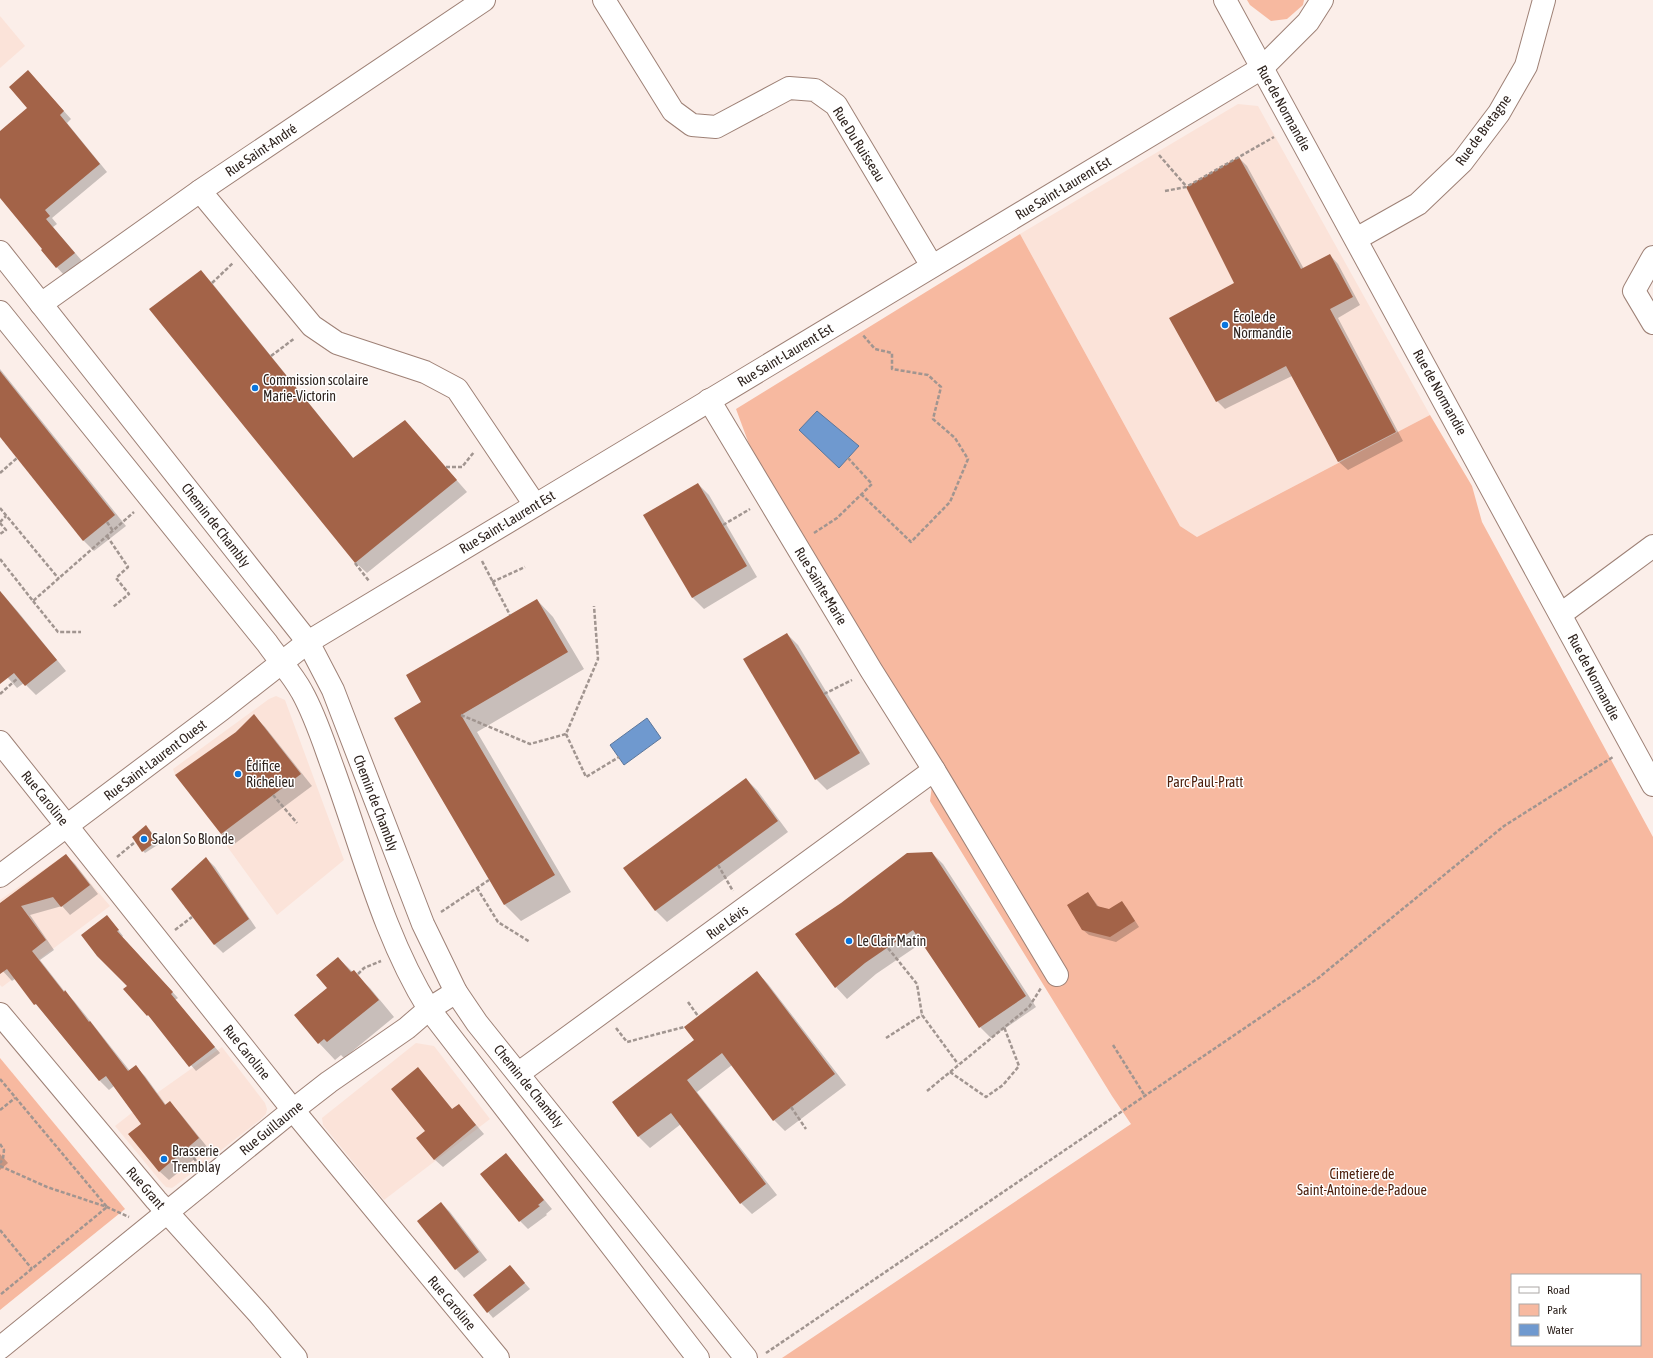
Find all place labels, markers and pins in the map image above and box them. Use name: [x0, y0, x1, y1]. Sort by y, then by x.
place label: École de Normandie: [1233, 309, 1292, 341]
marker: École de Normandie: [1220, 320, 1230, 330]
place label: Commission scolaire Marie-Victorin: [263, 372, 368, 404]
marker: Commission scolaire Marie-Victorin: [250, 383, 260, 393]
place label: Édifice Richelieu: [246, 758, 295, 790]
marker: Édifice Richelieu: [233, 769, 243, 779]
place label: Salon So Blonde: [152, 831, 234, 847]
marker: Salon So Blonde: [139, 834, 149, 844]
place label: Le Clair Matin: [857, 933, 926, 949]
marker: Le Clair Matin: [844, 936, 854, 946]
place label: Brasserie Tremblay: [172, 1143, 221, 1175]
marker: Brasserie Tremblay: [159, 1154, 169, 1164]

